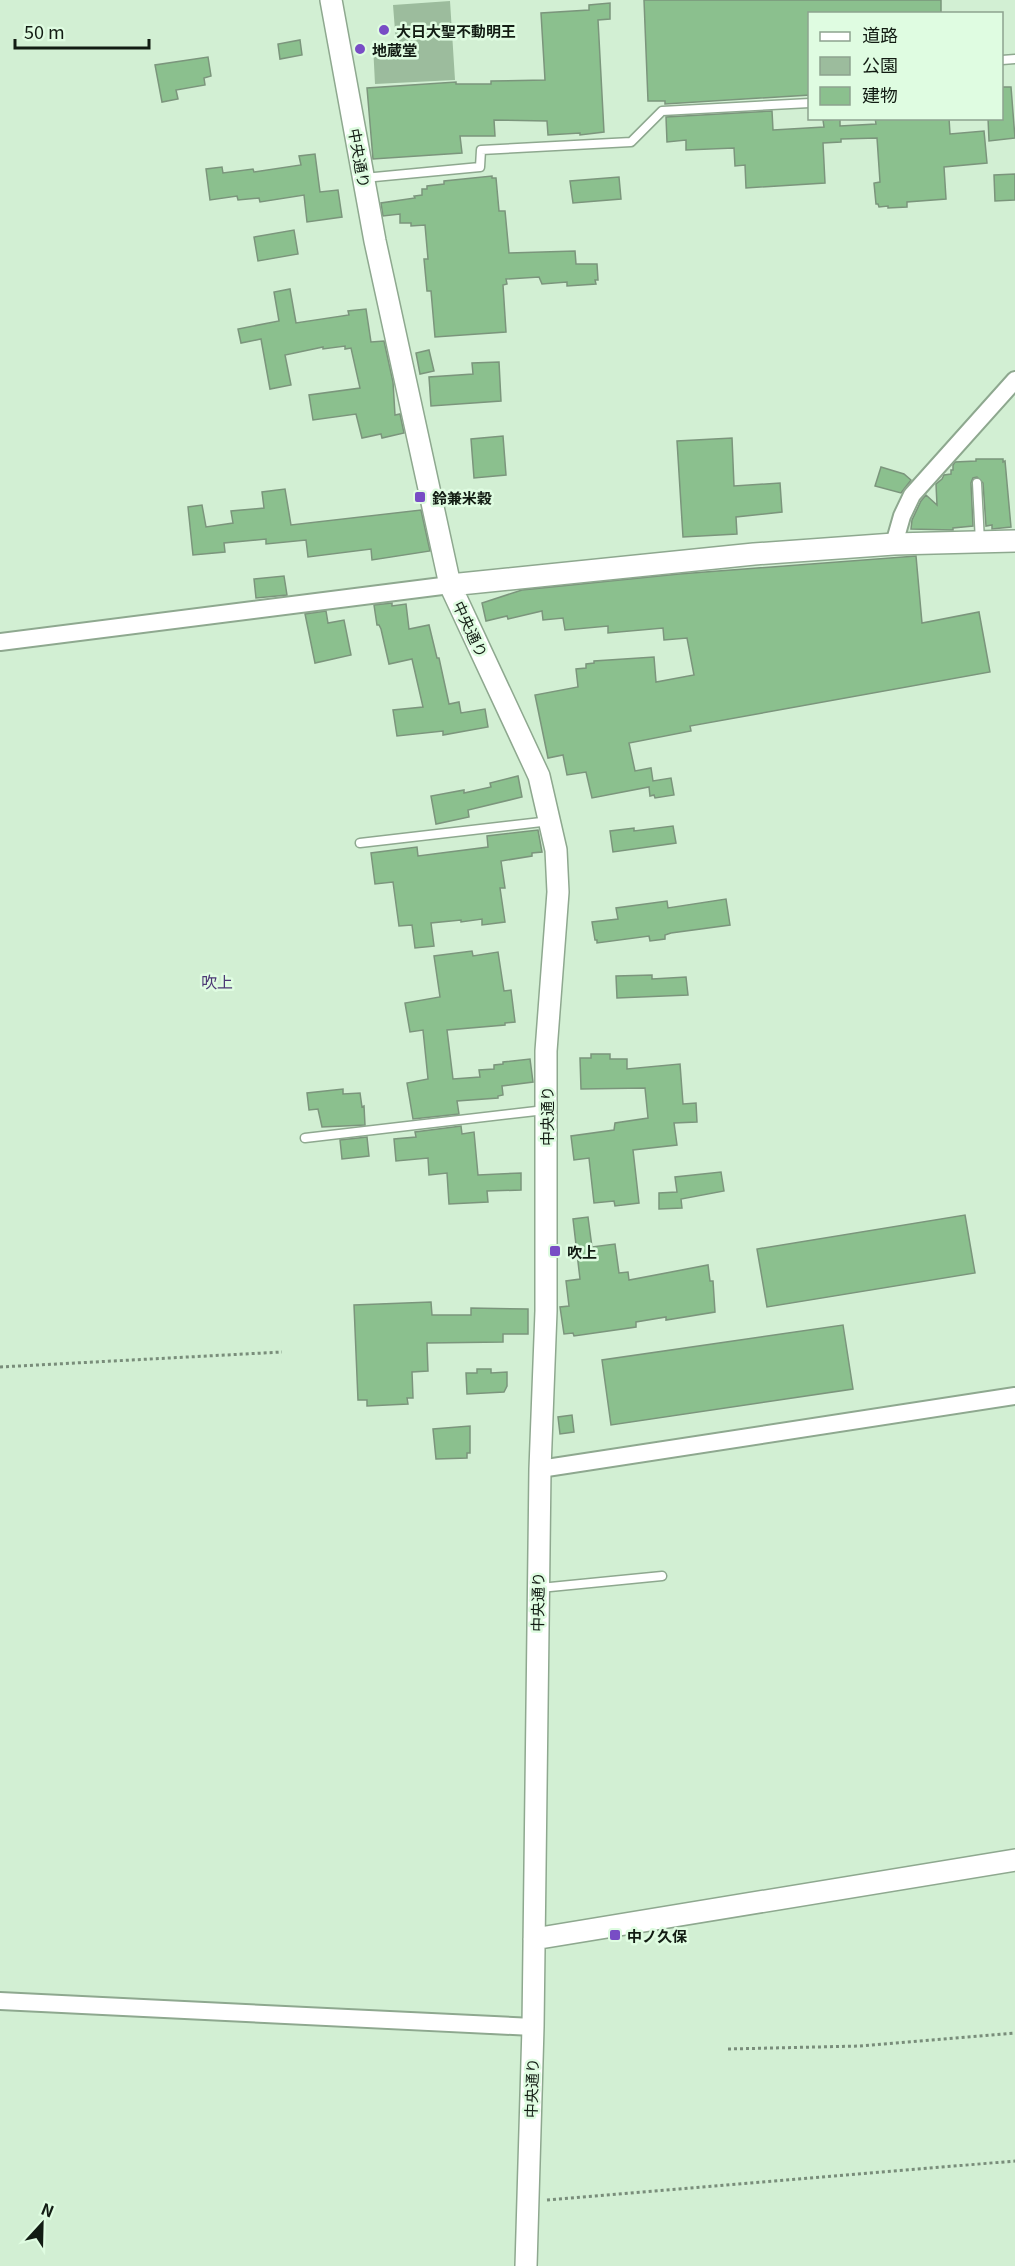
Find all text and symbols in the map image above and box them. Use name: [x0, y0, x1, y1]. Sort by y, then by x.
scale bar: [15, 12, 148, 50]
legend: [808, 12, 1003, 120]
text: 50 m: [24, 18, 65, 44]
place label: 大日大聖不動明王: [396, 20, 516, 41]
text: 道路: [862, 21, 898, 47]
marker: 大日大聖不動明王: [377, 23, 391, 37]
place label: 地蔵堂: [372, 39, 417, 60]
marker: 地蔵堂: [353, 42, 367, 56]
text: 公園: [862, 51, 898, 77]
text: 建物: [862, 81, 898, 107]
street label: 中央通り: [344, 127, 376, 189]
place label: 鈴兼米穀: [432, 487, 492, 508]
marker: 鈴兼米穀: [413, 490, 427, 504]
street label: 中央通り: [449, 597, 493, 661]
district label: 吹上: [201, 969, 233, 993]
street label: 中央通り: [536, 1086, 557, 1146]
place label: 吹上: [567, 1241, 597, 1262]
marker: 吹上: [548, 1244, 562, 1258]
street label: 中央通り: [526, 1572, 548, 1632]
place label: 中ノ久保: [627, 1925, 688, 1946]
marker: 中ノ久保: [608, 1928, 622, 1942]
street label: 中央通り: [519, 2058, 543, 2118]
north arrow: [12, 2194, 72, 2254]
text: N: [38, 2196, 58, 2223]

